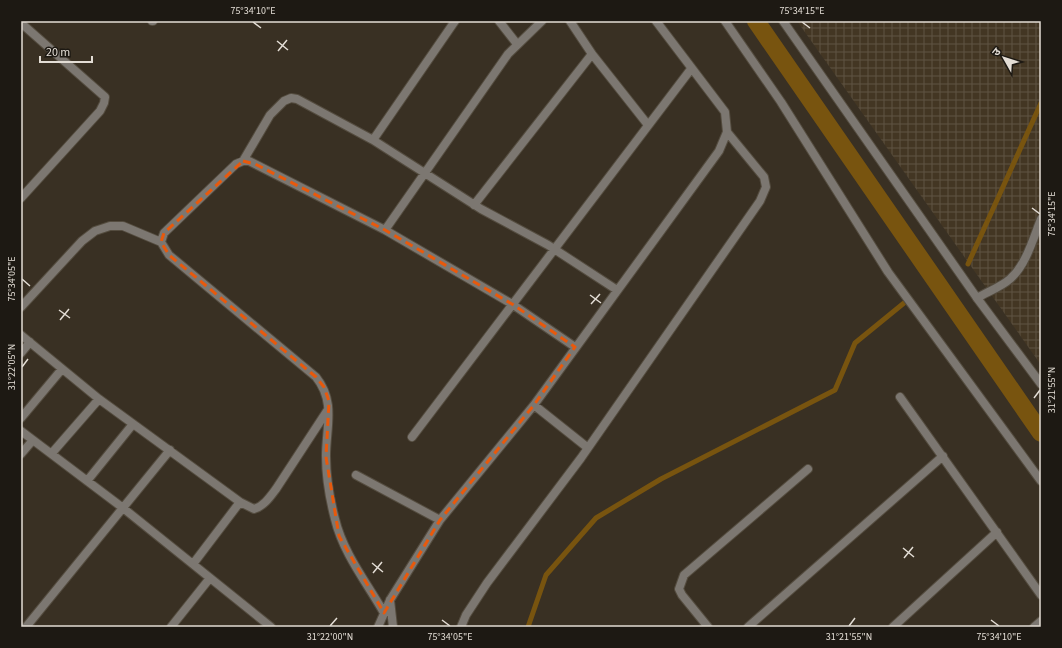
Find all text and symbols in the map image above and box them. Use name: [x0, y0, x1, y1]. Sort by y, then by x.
text: 75°34'10"E: [230, 4, 276, 18]
text: 75°34'15"E: [779, 4, 825, 18]
scale bar: [40, 38, 92, 64]
north arrow: [984, 38, 1024, 78]
text: 20 m: [46, 44, 70, 61]
text: उ: [989, 44, 1005, 59]
text: 75°34'15"E: [1045, 191, 1059, 237]
text: 75°34'05"E: [5, 256, 19, 302]
text: 31°22'05"N: [5, 344, 19, 390]
text: 31°21'55"N: [1045, 367, 1059, 413]
text: 31°22'00"N: [307, 630, 353, 644]
text: 75°34'05"E: [427, 630, 473, 644]
text: 31°21'55"N: [826, 630, 872, 644]
text: 75°34'10"E: [976, 630, 1022, 644]

